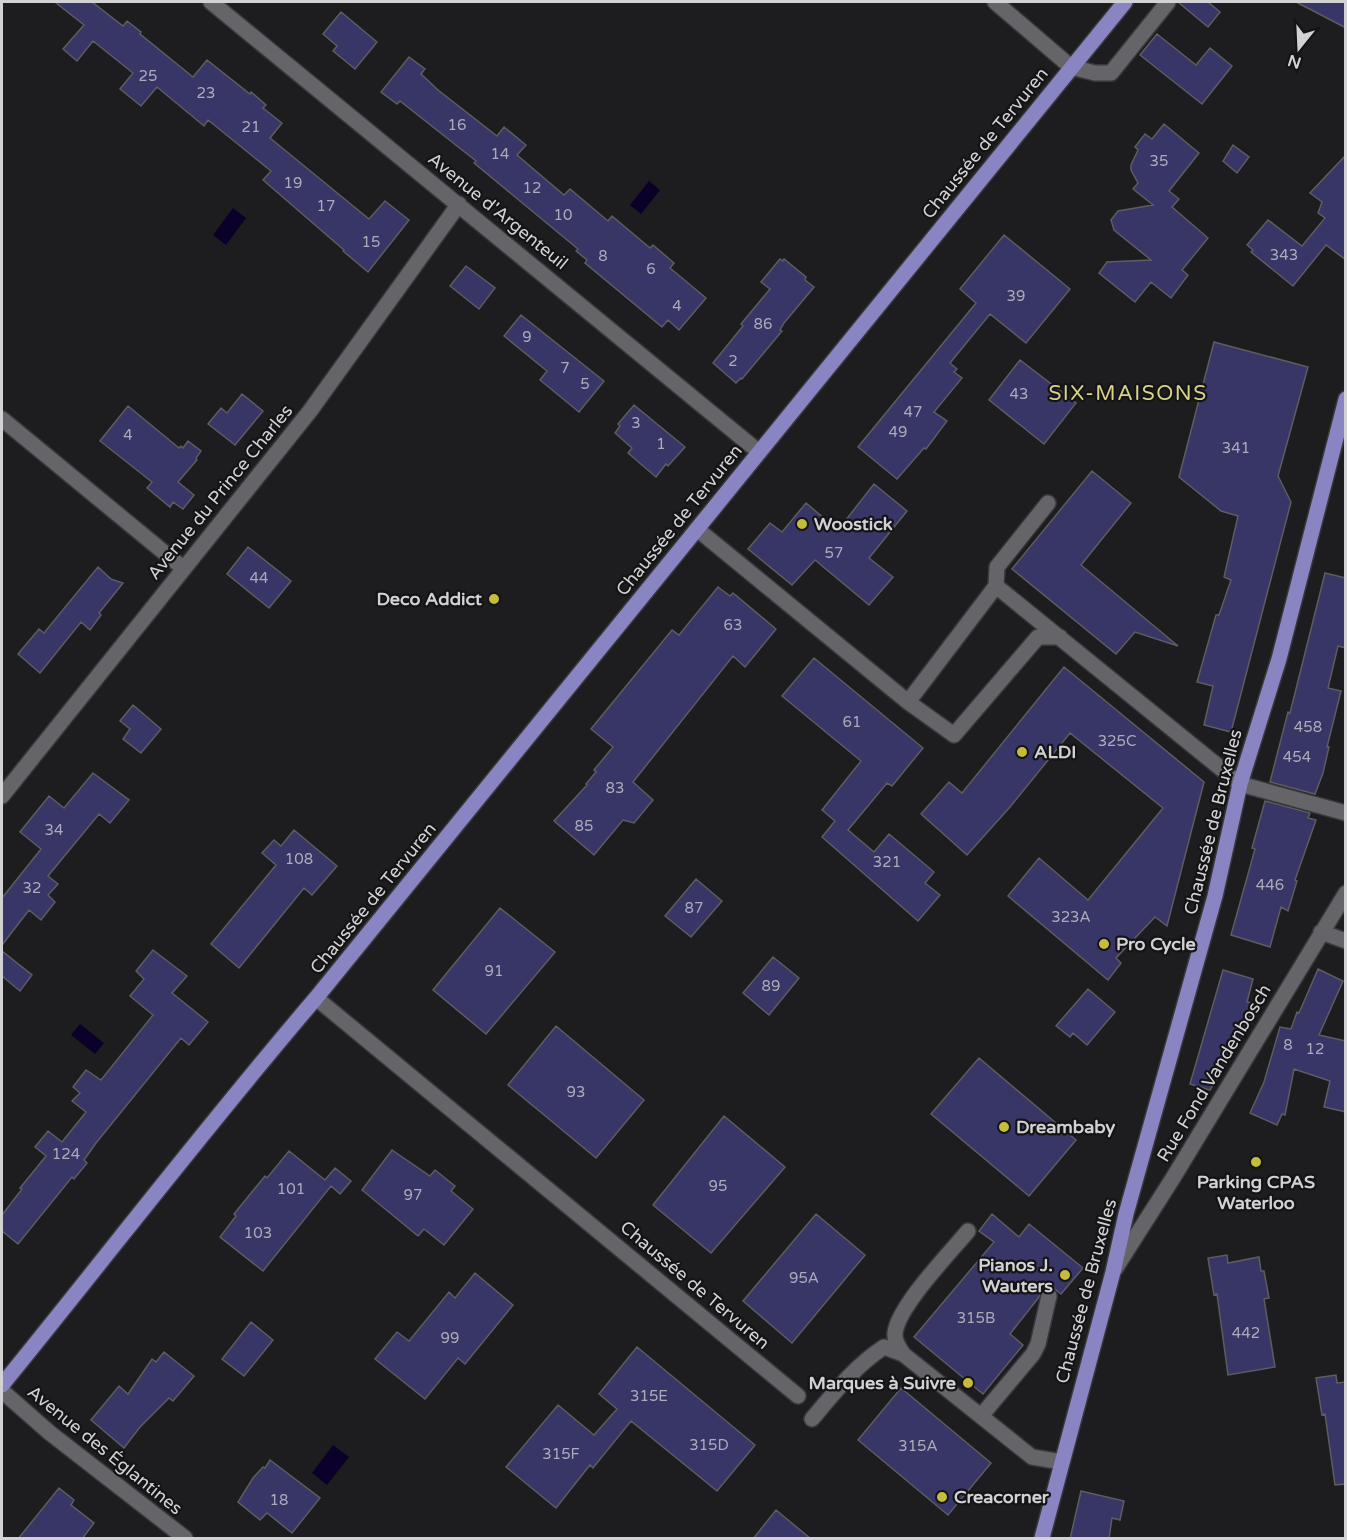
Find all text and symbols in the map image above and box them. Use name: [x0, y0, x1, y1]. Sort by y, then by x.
north arrow: [1269, 18, 1329, 78]
text: N: [1285, 50, 1304, 73]
street label: Chaussée de Tervuren: [917, 63, 1053, 223]
house number: 25: [139, 67, 157, 85]
house number: 23: [197, 84, 215, 102]
house number: 16: [448, 116, 466, 134]
house number: 21: [242, 118, 260, 136]
house number: 14: [491, 145, 509, 163]
street label: Avenue d'Argenteuil: [424, 148, 572, 274]
house number: 35: [1150, 152, 1168, 170]
house number: 19: [284, 174, 302, 192]
house number: 12: [523, 179, 541, 197]
house number: 17: [317, 197, 335, 215]
house number: 10: [554, 206, 572, 224]
house number: 15: [362, 233, 380, 251]
house number: 343: [1270, 246, 1298, 264]
house number: 8: [598, 247, 608, 265]
house number: 6: [646, 260, 656, 278]
house number: 39: [1007, 287, 1025, 305]
house number: 4: [672, 297, 682, 315]
house number: 86: [754, 315, 772, 333]
house number: 9: [522, 328, 532, 346]
house number: 2: [728, 352, 738, 370]
house number: 7: [560, 359, 570, 377]
house number: 5: [580, 375, 590, 393]
district label: SIX-MAISONS: [1048, 381, 1208, 406]
house number: 43: [1010, 385, 1028, 403]
street label: Avenue du Prince Charles: [143, 400, 297, 584]
house number: 47: [904, 403, 922, 421]
house number: 3: [631, 414, 641, 432]
house number: 49: [889, 423, 907, 441]
house number: 4: [123, 426, 133, 444]
house number: 1: [656, 435, 666, 453]
house number: 341: [1222, 439, 1250, 457]
street label: Chaussée de Tervuren: [611, 440, 747, 600]
place label: Woostick: [814, 513, 893, 535]
marker: Woostick: [795, 517, 809, 531]
house number: 57: [825, 544, 843, 562]
house number: 44: [250, 569, 268, 587]
place label: Deco Addict: [377, 588, 482, 610]
marker: Deco Addict: [487, 592, 501, 606]
house number: 63: [724, 616, 742, 634]
house number: 61: [843, 713, 861, 731]
house number: 458: [1294, 718, 1322, 736]
street label: Chaussée de Bruxelles: [1179, 727, 1247, 917]
house number: 325C: [1098, 732, 1136, 750]
place label: ALDI: [1034, 741, 1076, 763]
marker: ALDI: [1015, 745, 1029, 759]
house number: 454: [1283, 748, 1311, 766]
house number: 83: [606, 779, 624, 797]
house number: 85: [575, 817, 593, 835]
street label: Chaussée de Tervuren: [305, 818, 441, 978]
house number: 34: [45, 821, 63, 839]
house number: 108: [285, 850, 313, 868]
house number: 321: [873, 853, 901, 871]
house number: 446: [1256, 876, 1284, 894]
house number: 32: [23, 879, 41, 897]
house number: 87: [685, 899, 703, 917]
house number: 323A: [1051, 908, 1091, 926]
place label: Pro Cycle: [1116, 933, 1196, 955]
marker: Pro Cycle: [1097, 937, 1111, 951]
house number: 91: [485, 962, 503, 980]
house number: 89: [762, 977, 780, 995]
street label: Rue Fond Vandenbosch: [1152, 980, 1276, 1166]
house number: 8: [1283, 1036, 1293, 1054]
house number: 12: [1306, 1040, 1324, 1058]
house number: 93: [567, 1083, 585, 1101]
place label: Dreambaby: [1016, 1116, 1116, 1138]
marker: Dreambaby: [997, 1120, 1011, 1134]
house number: 124: [52, 1145, 80, 1163]
marker: Parking CPAS Waterloo: [1249, 1155, 1263, 1169]
place label: Parking CPAS Waterloo: [1197, 1171, 1315, 1214]
house number: 95: [709, 1177, 727, 1195]
house number: 101: [277, 1180, 305, 1198]
house number: 97: [404, 1186, 422, 1204]
street label: Chaussée de Bruxelles: [1051, 1196, 1121, 1386]
street label: Chaussée de Tervuren: [616, 1216, 774, 1354]
house number: 103: [244, 1224, 272, 1242]
place label: Pianos J. Wauters: [978, 1254, 1053, 1297]
marker: Pianos J. Wauters: [1058, 1268, 1072, 1282]
house number: 95A: [789, 1269, 819, 1287]
house number: 315B: [957, 1309, 995, 1327]
house number: 442: [1232, 1324, 1260, 1342]
house number: 99: [441, 1329, 459, 1347]
place label: Marques à Suivre: [809, 1372, 956, 1394]
marker: Marques à Suivre: [961, 1376, 975, 1390]
street label: Avenue des Églantines: [23, 1381, 187, 1519]
house number: 315E: [630, 1387, 668, 1405]
house number: 315D: [689, 1436, 729, 1454]
house number: 315A: [898, 1437, 938, 1455]
house number: 315F: [542, 1445, 580, 1463]
place label: Creacorner: [954, 1486, 1050, 1508]
marker: Creacorner: [935, 1490, 949, 1504]
house number: 18: [270, 1491, 288, 1509]

